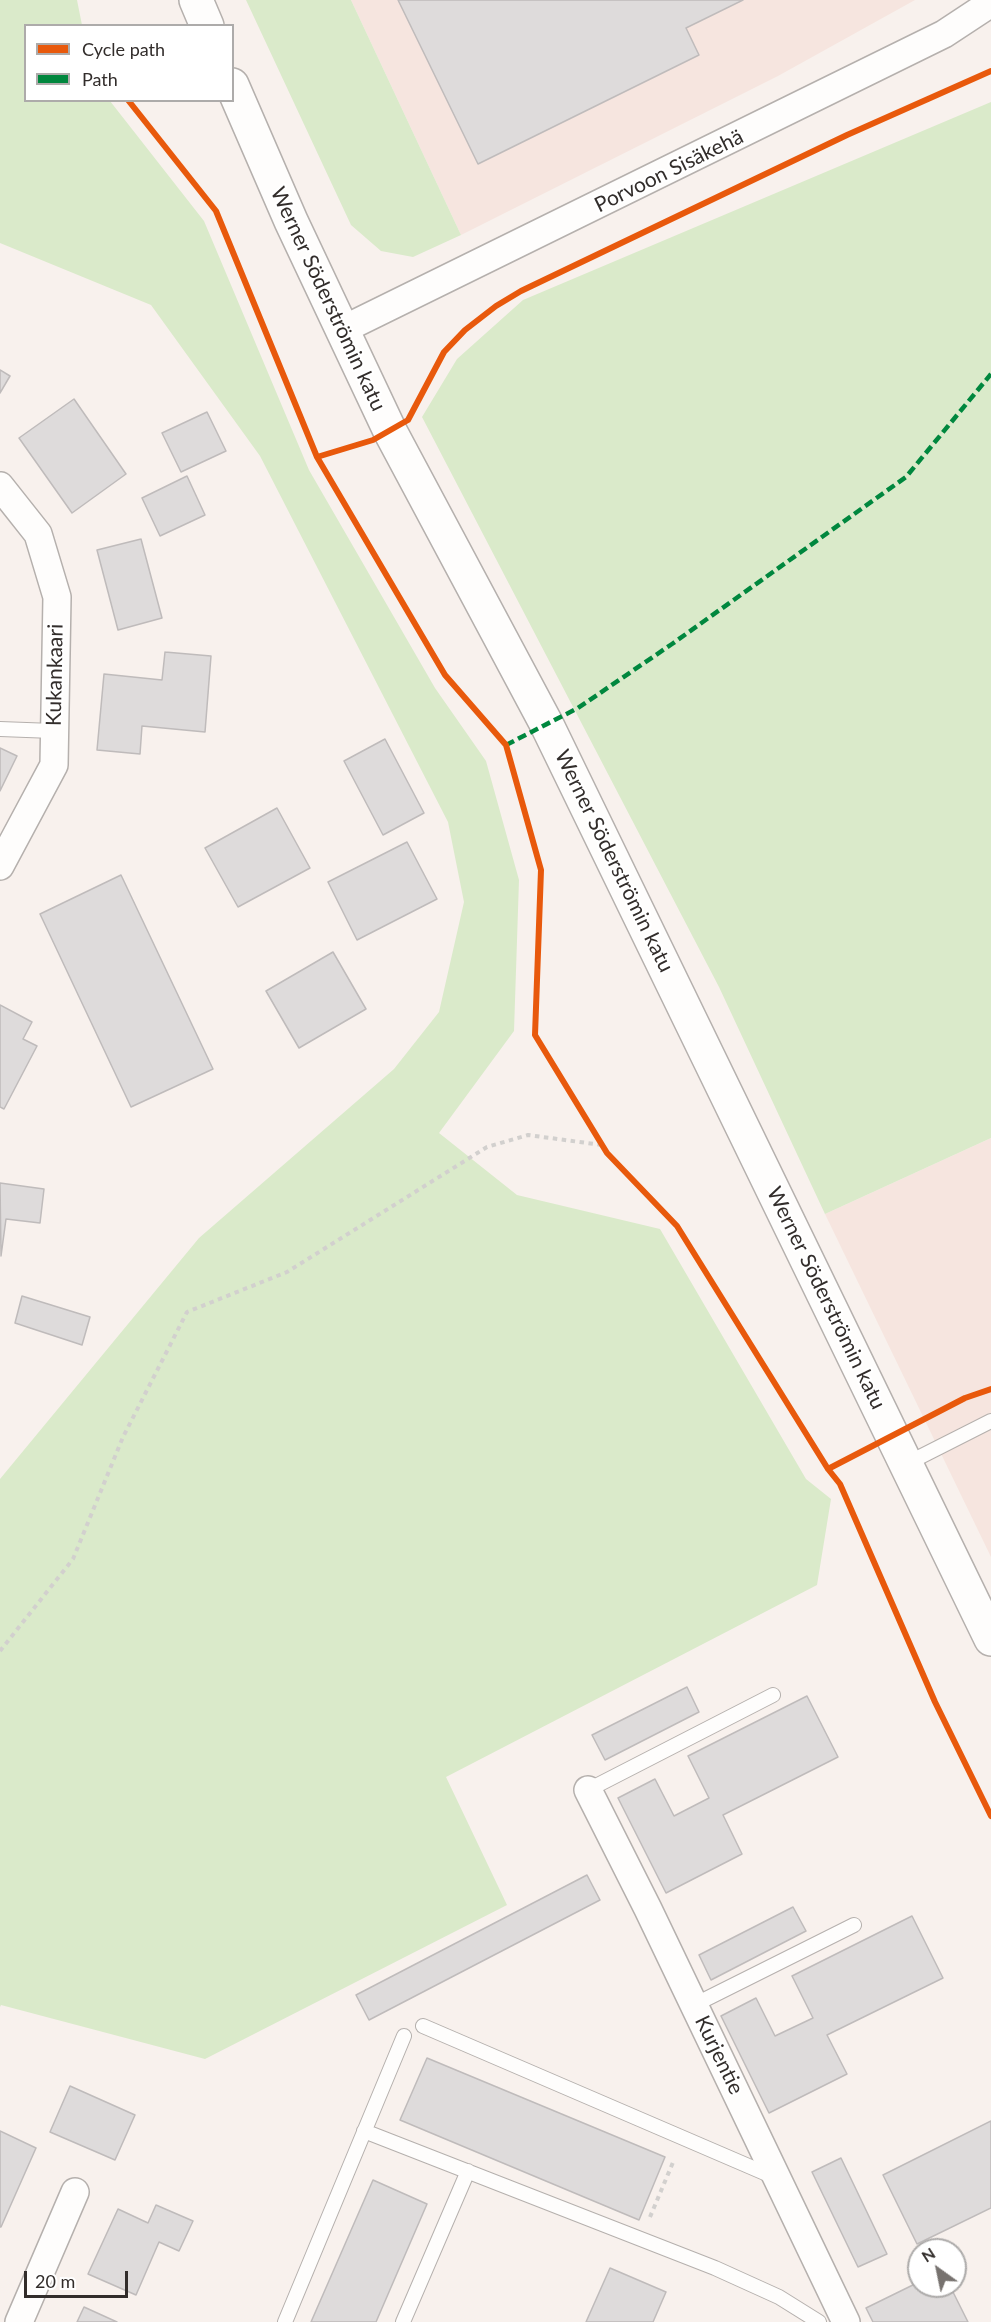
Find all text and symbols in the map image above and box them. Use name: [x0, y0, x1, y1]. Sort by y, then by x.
legend: [24, 24, 234, 102]
text: Cycle path: [82, 38, 165, 60]
text: Path: [82, 68, 118, 90]
street label: Porvoon Sisäkehä: [591, 124, 747, 218]
street label: Werner Söderströmin katu: [265, 183, 391, 415]
street label: Kukankaari: [42, 624, 68, 726]
street label: Werner Söderströmin katu: [549, 746, 679, 976]
street label: Werner Söderströmin katu: [761, 1183, 891, 1413]
street label: Kurjentie: [689, 2012, 749, 2098]
north arrow: [907, 2238, 967, 2298]
text: N: [918, 2243, 938, 2265]
scale bar: [27, 2259, 130, 2297]
text: 20 m: [35, 2270, 75, 2292]

